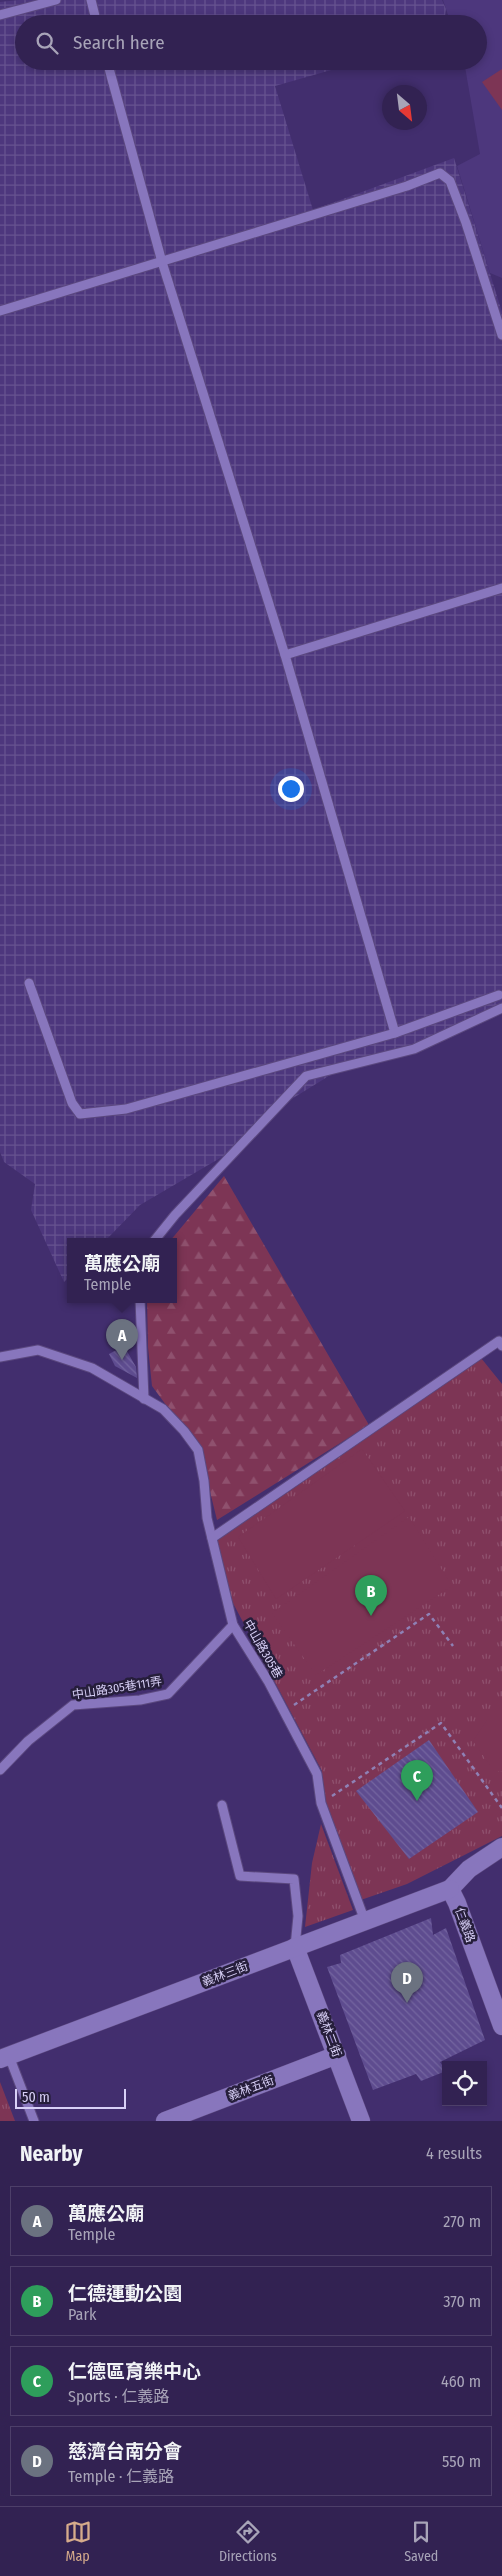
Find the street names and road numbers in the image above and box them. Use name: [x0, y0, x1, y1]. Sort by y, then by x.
street label: 中山路305巷: [241, 1617, 285, 1681]
street label: 中山路305巷111弄: [71, 1674, 163, 1702]
street label: 仁義路: [452, 1906, 478, 1944]
street label: 義林三街: [200, 1959, 250, 1989]
street label: 義林二街: [314, 2009, 344, 2059]
street label: 義林五街: [226, 2073, 276, 2103]

